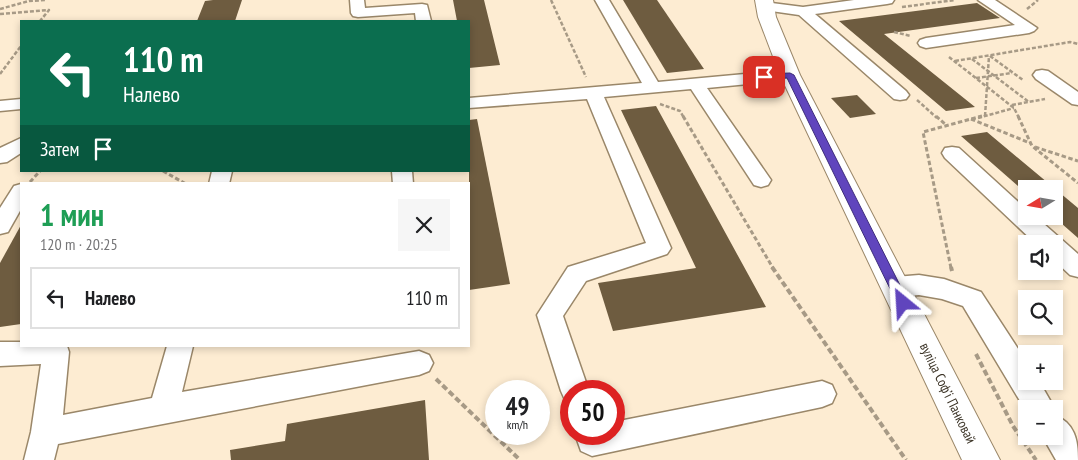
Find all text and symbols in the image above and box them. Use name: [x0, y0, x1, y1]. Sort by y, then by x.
text: 110 m: [123, 36, 204, 82]
icon: left: [40, 40, 105, 105]
pin: [743, 56, 785, 98]
icon: arrive: [750, 63, 778, 91]
text: Налево: [123, 80, 180, 108]
icon: arrive: [89, 135, 117, 163]
text: Затем: [40, 137, 79, 161]
north arrow: [1018, 180, 1062, 225]
map controls: [1018, 180, 1063, 445]
text: 1 мин: [40, 195, 104, 234]
button: close: [398, 199, 450, 251]
text: 120 m · 20:25: [40, 234, 118, 254]
button: sound: [1018, 235, 1063, 280]
position arrow: [876, 276, 928, 328]
icon: left: [42, 284, 70, 312]
text: Налево: [85, 286, 136, 310]
text: 110 m: [406, 286, 448, 310]
button: search: [1018, 290, 1063, 335]
street label: вуліца Софʼі Панковай: [916, 340, 980, 446]
button: +: [1018, 345, 1063, 390]
speed limit sign: 50: [560, 380, 625, 445]
text: 49: [506, 390, 529, 422]
button: −: [1018, 400, 1063, 445]
text: km/h: [507, 417, 528, 432]

